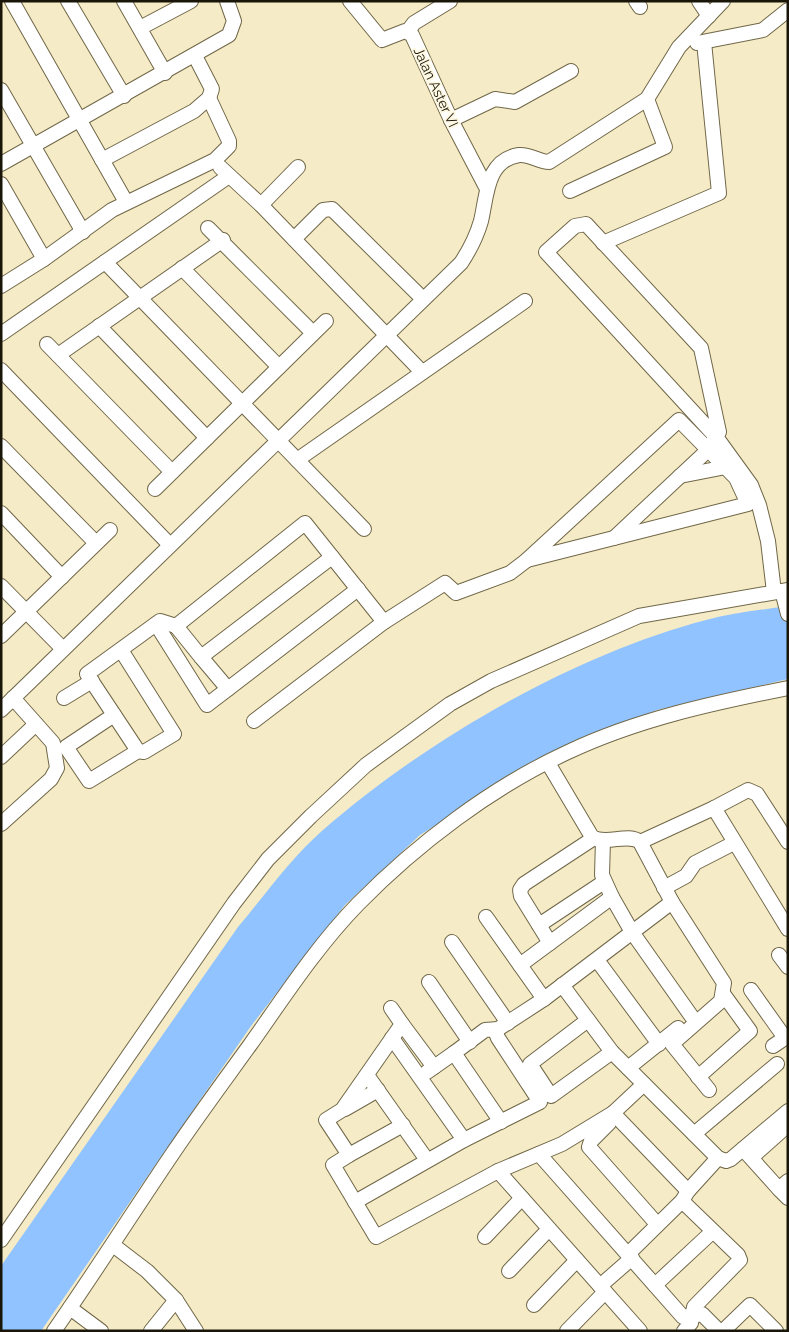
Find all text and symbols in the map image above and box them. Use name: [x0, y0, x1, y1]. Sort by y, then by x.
street label: Jalan Aster VI: [410, 44, 462, 130]

